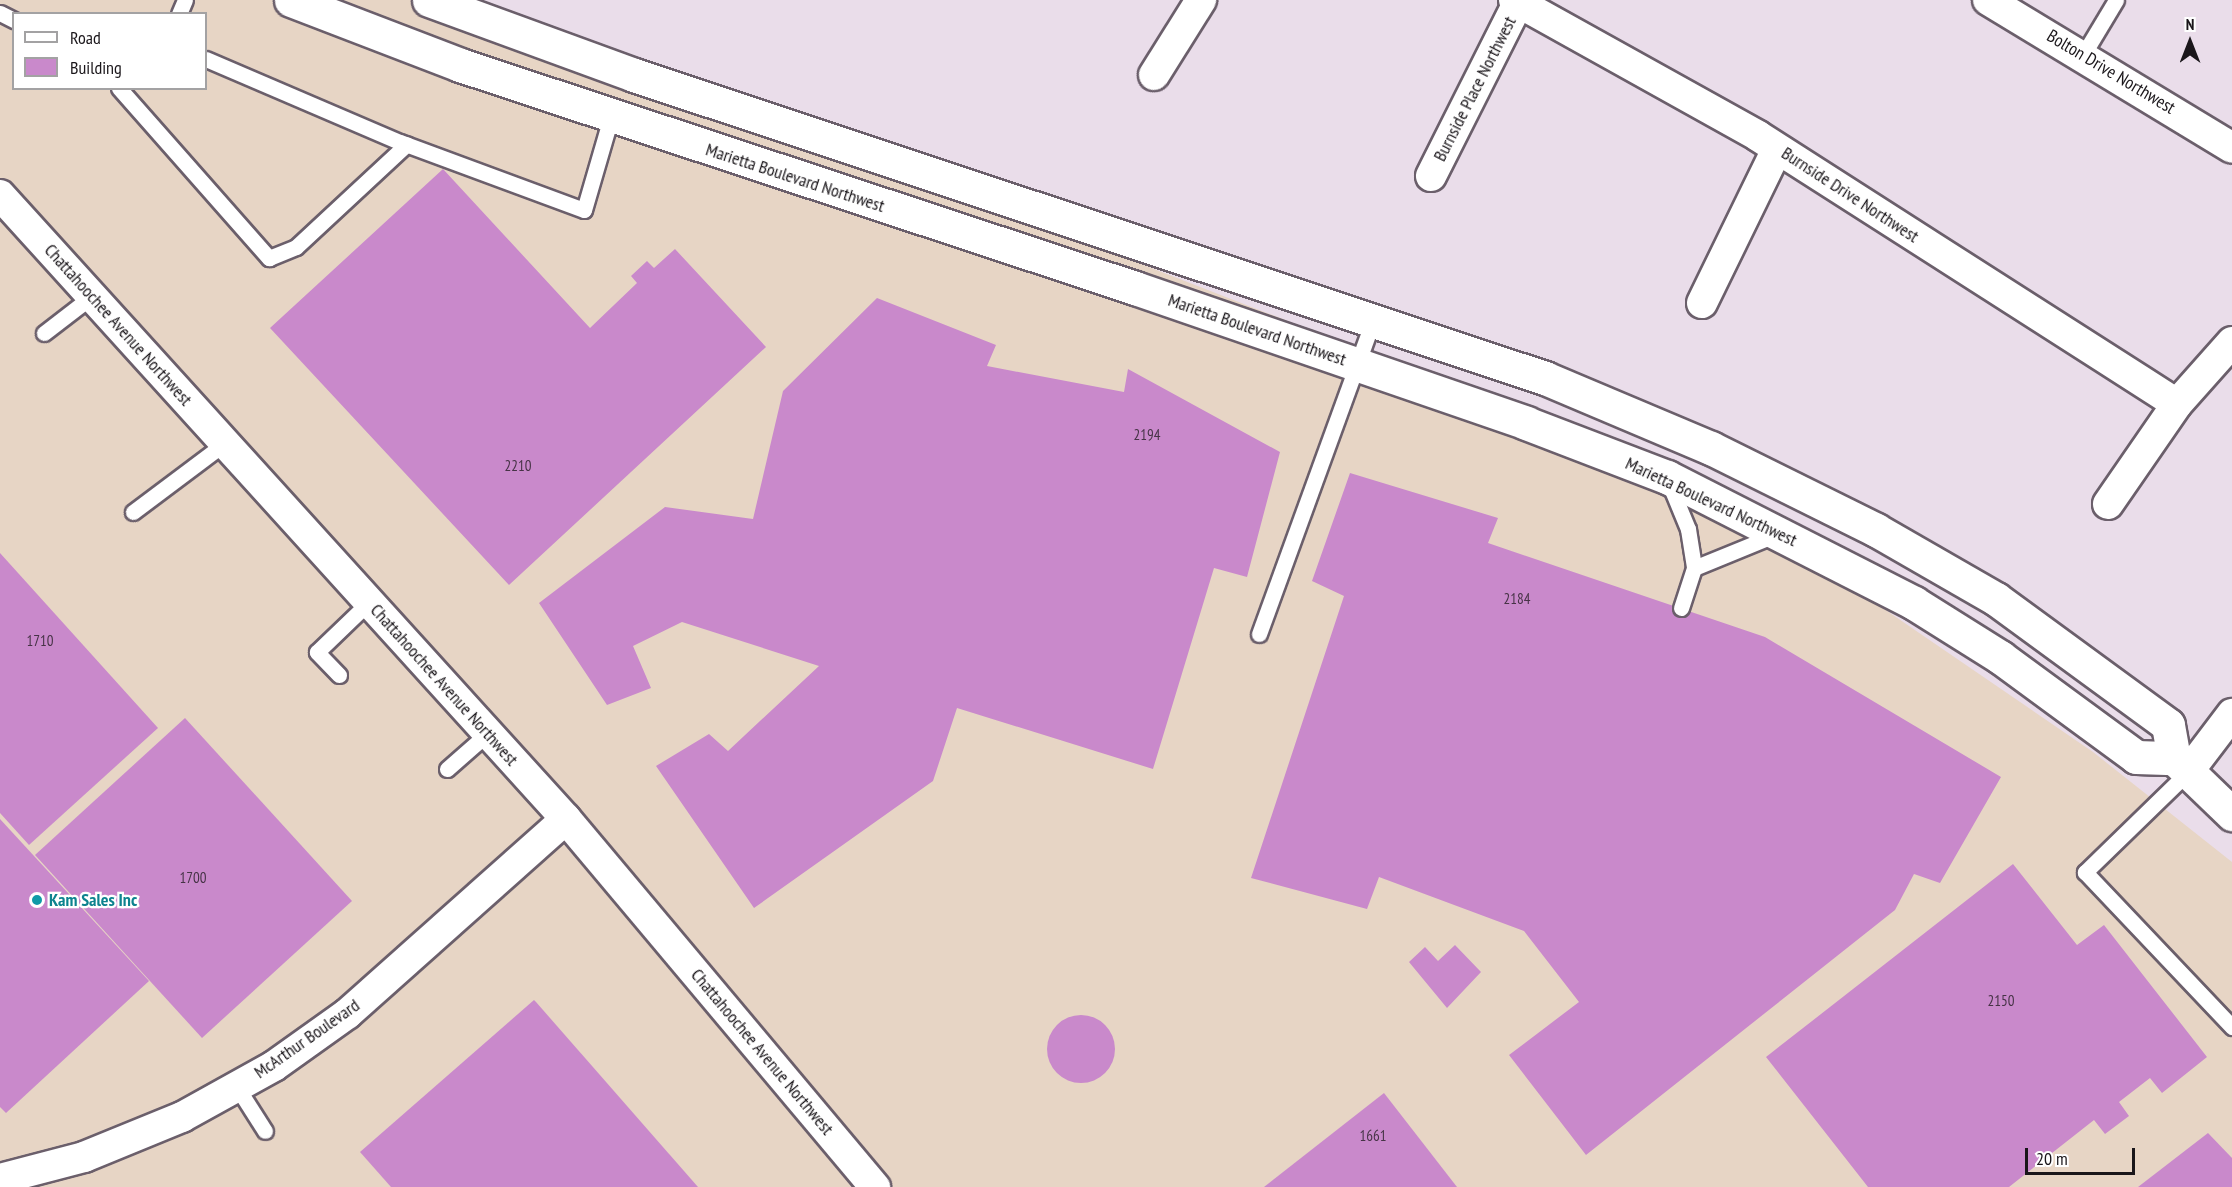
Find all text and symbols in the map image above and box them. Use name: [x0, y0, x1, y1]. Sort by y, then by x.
legend: [12, 12, 207, 90]
north arrow: [2160, 12, 2220, 72]
street label: Burnside Place Northwest: [1429, 13, 1521, 165]
text: N: [2186, 14, 2194, 34]
street label: Bolton Drive Northwest: [2043, 25, 2179, 119]
text: Road: [70, 26, 101, 49]
text: Building: [70, 56, 122, 79]
street label: Marietta Boulevard Northwest: [703, 139, 887, 217]
street label: Burnside Drive Northwest: [1777, 143, 1923, 247]
street label: Chattahoochee Avenue Northwest: [39, 239, 197, 411]
street label: Marietta Boulevard Northwest: [1165, 289, 1349, 371]
house number: 2194: [1134, 426, 1160, 444]
street label: Marietta Boulevard Northwest: [1622, 453, 1800, 551]
house number: 2210: [505, 457, 531, 475]
house number: 2184: [1504, 590, 1530, 608]
street label: Chattahoochee Avenue Northwest: [365, 599, 523, 771]
house number: 1710: [27, 632, 53, 650]
house number: 1700: [180, 869, 206, 887]
place label: Kam Sales Inc: [49, 889, 137, 911]
marker: Kam Sales Inc: [30, 893, 44, 907]
street label: Chattahoochee Avenue Northwest: [686, 964, 838, 1140]
house number: 2150: [1988, 992, 2014, 1010]
street label: McArthur Boulevard: [250, 995, 364, 1083]
house number: 1661: [1360, 1127, 1386, 1145]
scale bar: [2028, 1136, 2138, 1174]
text: 20 m: [2036, 1147, 2068, 1170]

